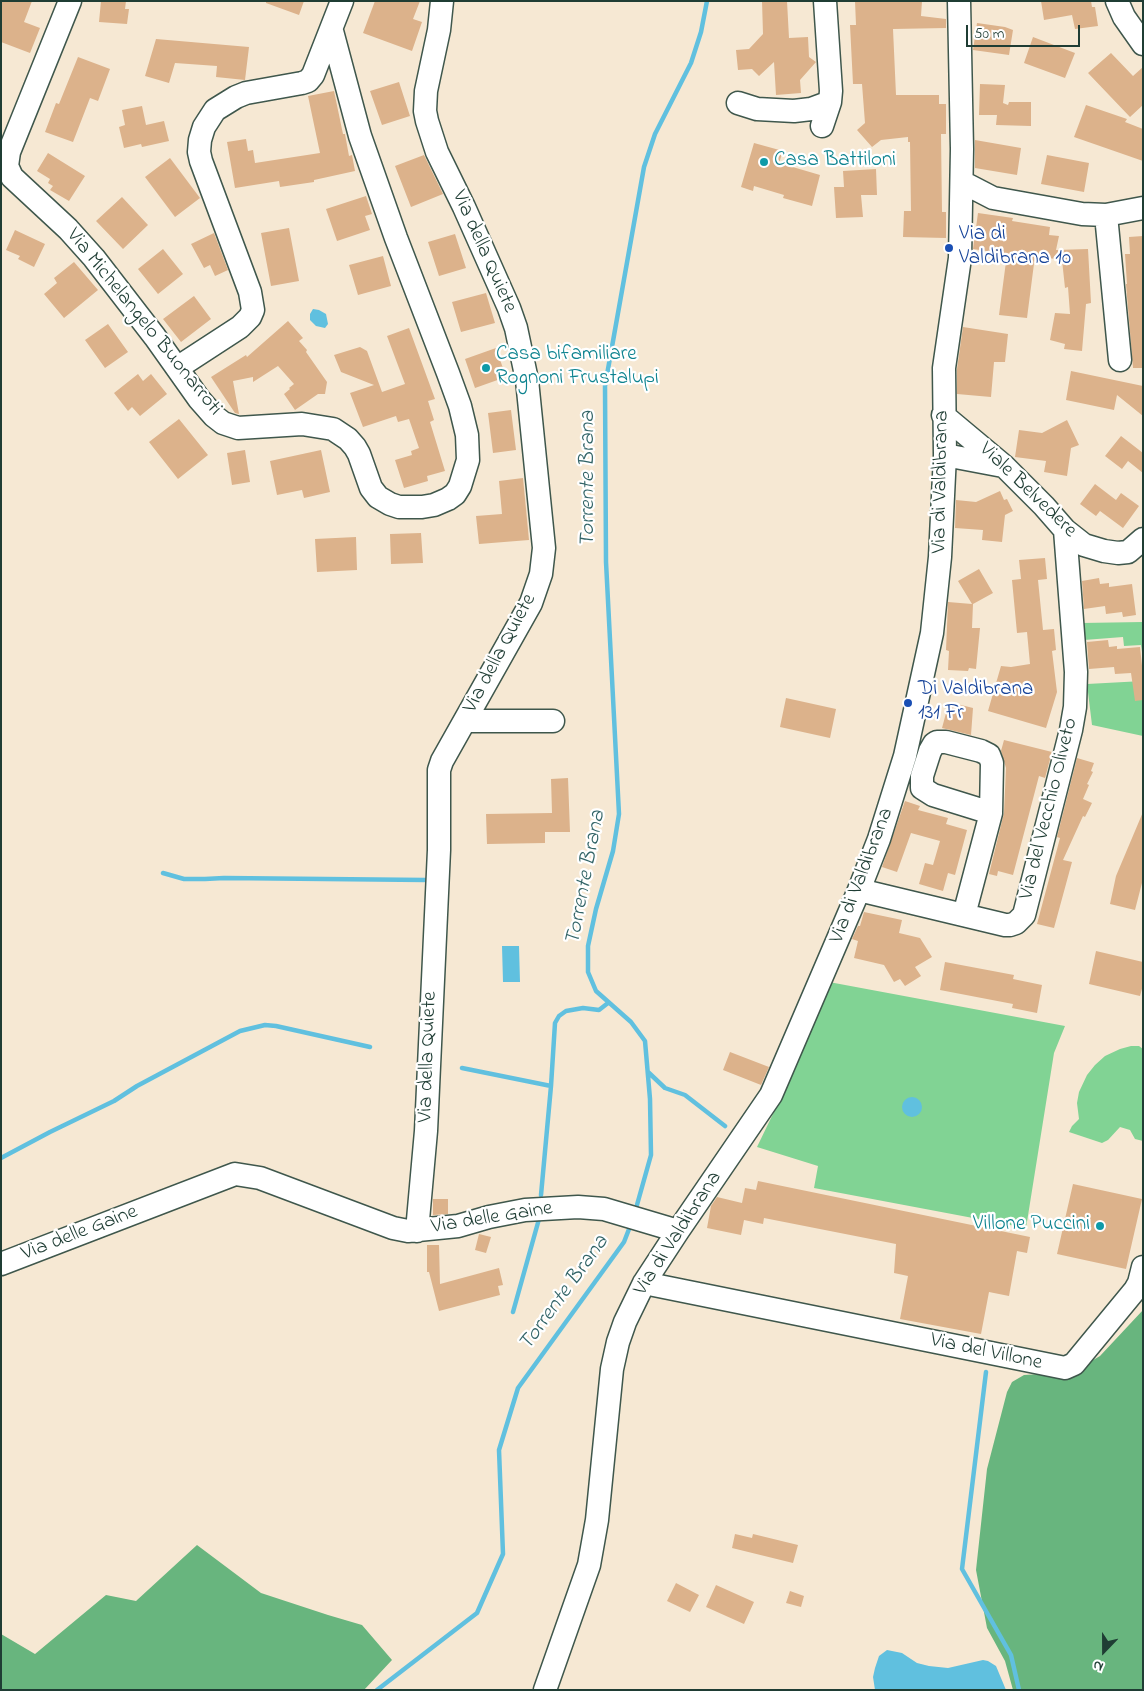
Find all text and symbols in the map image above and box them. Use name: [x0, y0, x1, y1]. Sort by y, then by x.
scale bar: [969, 15, 1083, 47]
text: 50 m: [974, 23, 1004, 45]
place label: Casa Battiloni: [774, 149, 896, 175]
marker: Casa Battiloni: [758, 156, 770, 168]
street label: Via della Quiete: [445, 187, 521, 317]
place label: Via di Valdibrana 10: [959, 223, 1071, 273]
street label: Via Michelangelo Buonarroti: [60, 224, 226, 422]
marker: Via di Valdibrana 10: [943, 242, 955, 254]
place label: Casa bifamiliare Rognoni Frustalupi: [496, 343, 659, 393]
marker: Casa bifamiliare Rognoni Frustalupi: [480, 362, 492, 374]
street label: Via di Valdibrana: [928, 410, 956, 554]
water label: Torrente Brana: [576, 411, 602, 547]
street label: Viale Belvedere: [973, 438, 1081, 544]
street label: Via della Quiete: [459, 590, 543, 718]
place label: Di Valdibrana 131 Fr: [918, 678, 1033, 728]
marker: Di Valdibrana 131 Fr: [902, 697, 914, 709]
street label: Via del Vecchio Oliveto: [1015, 716, 1085, 902]
street label: Via di Valdibrana: [826, 805, 900, 947]
water label: Torrente Brana: [561, 808, 613, 948]
street label: Via della Quiete: [414, 991, 444, 1123]
street label: Via di Valdibrana: [629, 1167, 729, 1301]
street label: Via delle Gaine: [430, 1197, 554, 1241]
street label: Via delle Gaine: [18, 1200, 142, 1268]
place label: Villone Puccini: [973, 1213, 1090, 1239]
marker: Villone Puccini: [1094, 1220, 1106, 1232]
water label: Torrente Brana: [514, 1231, 616, 1357]
street label: Via del Villone: [928, 1329, 1044, 1377]
north arrow: [1079, 1626, 1129, 1676]
text: N: [1090, 1654, 1107, 1677]

